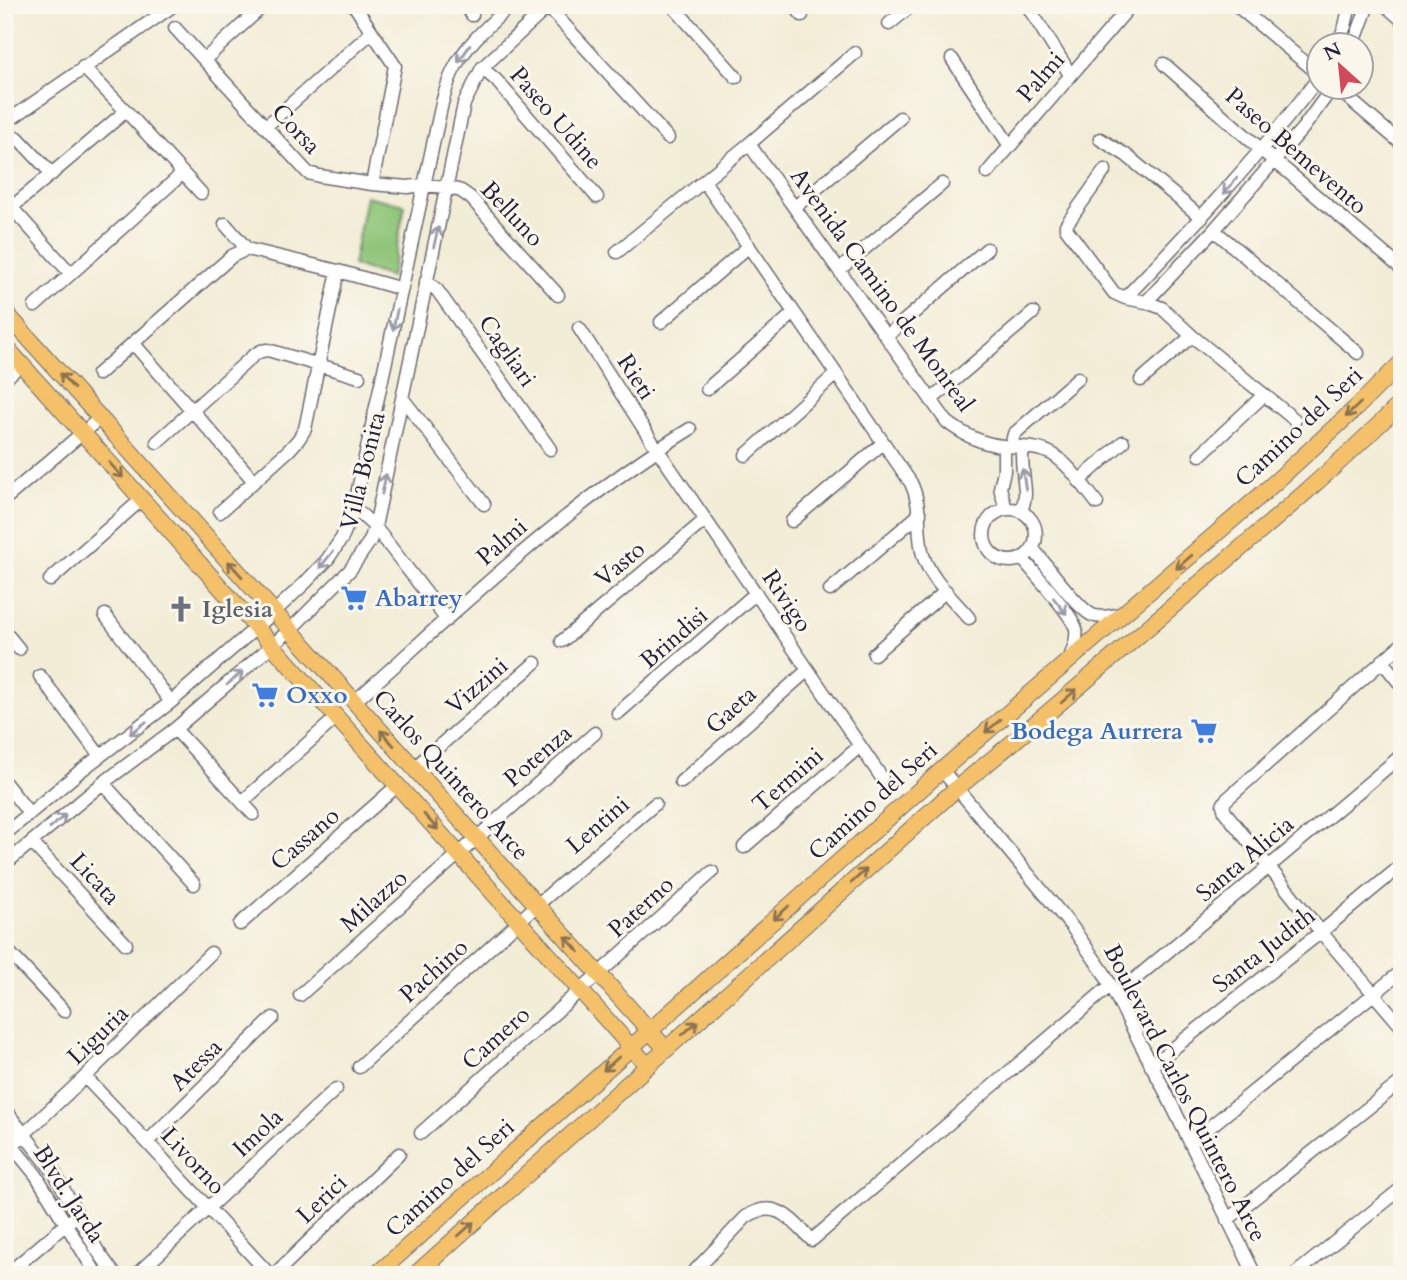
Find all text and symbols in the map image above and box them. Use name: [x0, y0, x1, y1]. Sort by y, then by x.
north arrow: [1306, 32, 1376, 102]
text: N: [1319, 36, 1346, 67]
one-way arrow: [457, 44, 471, 63]
street label: Palmi: [1010, 44, 1073, 110]
street label: Paseo Udine: [502, 59, 610, 177]
street label: Paseo Bemevento: [1218, 80, 1374, 222]
street label: Corsa: [264, 96, 328, 162]
street label: Avenida Camino de Monreal: [782, 161, 982, 419]
street label: Belluno: [473, 174, 551, 254]
one-way arrow: [1222, 176, 1238, 194]
one-way arrow: [429, 226, 443, 249]
one-way arrow: [387, 308, 401, 331]
street label: Cagliari: [470, 308, 544, 394]
street label: Rieti: [609, 348, 663, 407]
street label: Camino del Seri: [1228, 359, 1370, 495]
one-way arrow: [59, 372, 75, 390]
one-way arrow: [1345, 401, 1363, 418]
street label: Villa Bonita: [332, 408, 394, 534]
one-way arrow: [108, 461, 124, 479]
one-way arrow: [1017, 468, 1030, 491]
one-way arrow: [378, 473, 392, 496]
street label: Palmi: [469, 510, 535, 573]
street label: Vasto: [588, 533, 652, 595]
one-way arrow: [318, 550, 333, 568]
one-way arrow: [1175, 554, 1193, 570]
one-way arrow: [227, 560, 243, 578]
street label: Rivigo: [754, 563, 820, 639]
place label: Abarrey: [375, 582, 463, 615]
supermarket icon: Abarrey: [339, 583, 369, 613]
place label: Iglesia: [202, 593, 273, 626]
church icon: Iglesia: [166, 594, 196, 624]
one-way arrow: [1053, 596, 1068, 615]
street label: Brindisi: [633, 599, 715, 677]
street label: Vizzini: [439, 649, 516, 722]
one-way arrow: [226, 670, 244, 686]
street label: Gaeta: [698, 678, 764, 742]
place label: Oxxo: [286, 679, 347, 712]
supermarket icon: Oxxo: [250, 680, 280, 710]
street label: Carlos Quintero Arce: [365, 682, 537, 868]
one-way arrow: [1060, 688, 1078, 704]
place label: Bodega Aurrera: [1011, 715, 1183, 748]
supermarket icon: Bodega Aurrera: [1189, 716, 1219, 746]
street label: Potenza: [497, 717, 580, 795]
one-way arrow: [984, 718, 1002, 734]
one-way arrow: [129, 720, 148, 735]
one-way arrow: [379, 729, 395, 747]
street label: Camino del Seri: [801, 734, 945, 868]
street label: Termini: [745, 740, 831, 820]
street label: Lentini: [559, 788, 637, 862]
street label: Cassano: [263, 800, 347, 878]
street label: Santa Alicia: [1189, 808, 1301, 910]
one-way arrow: [49, 813, 67, 829]
one-way arrow: [422, 813, 438, 831]
street label: Licata: [62, 846, 128, 913]
street label: Milazzo: [333, 862, 415, 940]
street label: Paterno: [601, 868, 681, 945]
one-way arrow: [850, 868, 868, 884]
street label: Santa Judith: [1206, 899, 1322, 1001]
one-way arrow: [772, 905, 790, 921]
street label: Pachino: [392, 931, 476, 1011]
one-way arrow: [564, 935, 580, 953]
street label: Boulevard Carlos Quintero Arce: [1095, 939, 1275, 1247]
street label: Liguria: [60, 997, 136, 1072]
street label: Camero: [455, 998, 537, 1078]
one-way arrow: [681, 1020, 699, 1036]
street label: Atessa: [162, 1031, 230, 1099]
one-way arrow: [602, 1056, 620, 1072]
street label: Imola: [226, 1101, 291, 1165]
street label: Camino del Seri: [378, 1111, 522, 1245]
street label: Livorno: [153, 1120, 233, 1202]
street label: Blvd. Jarda: [25, 1139, 113, 1250]
street label: Lerici: [289, 1167, 355, 1231]
one-way arrow: [457, 1221, 475, 1237]

